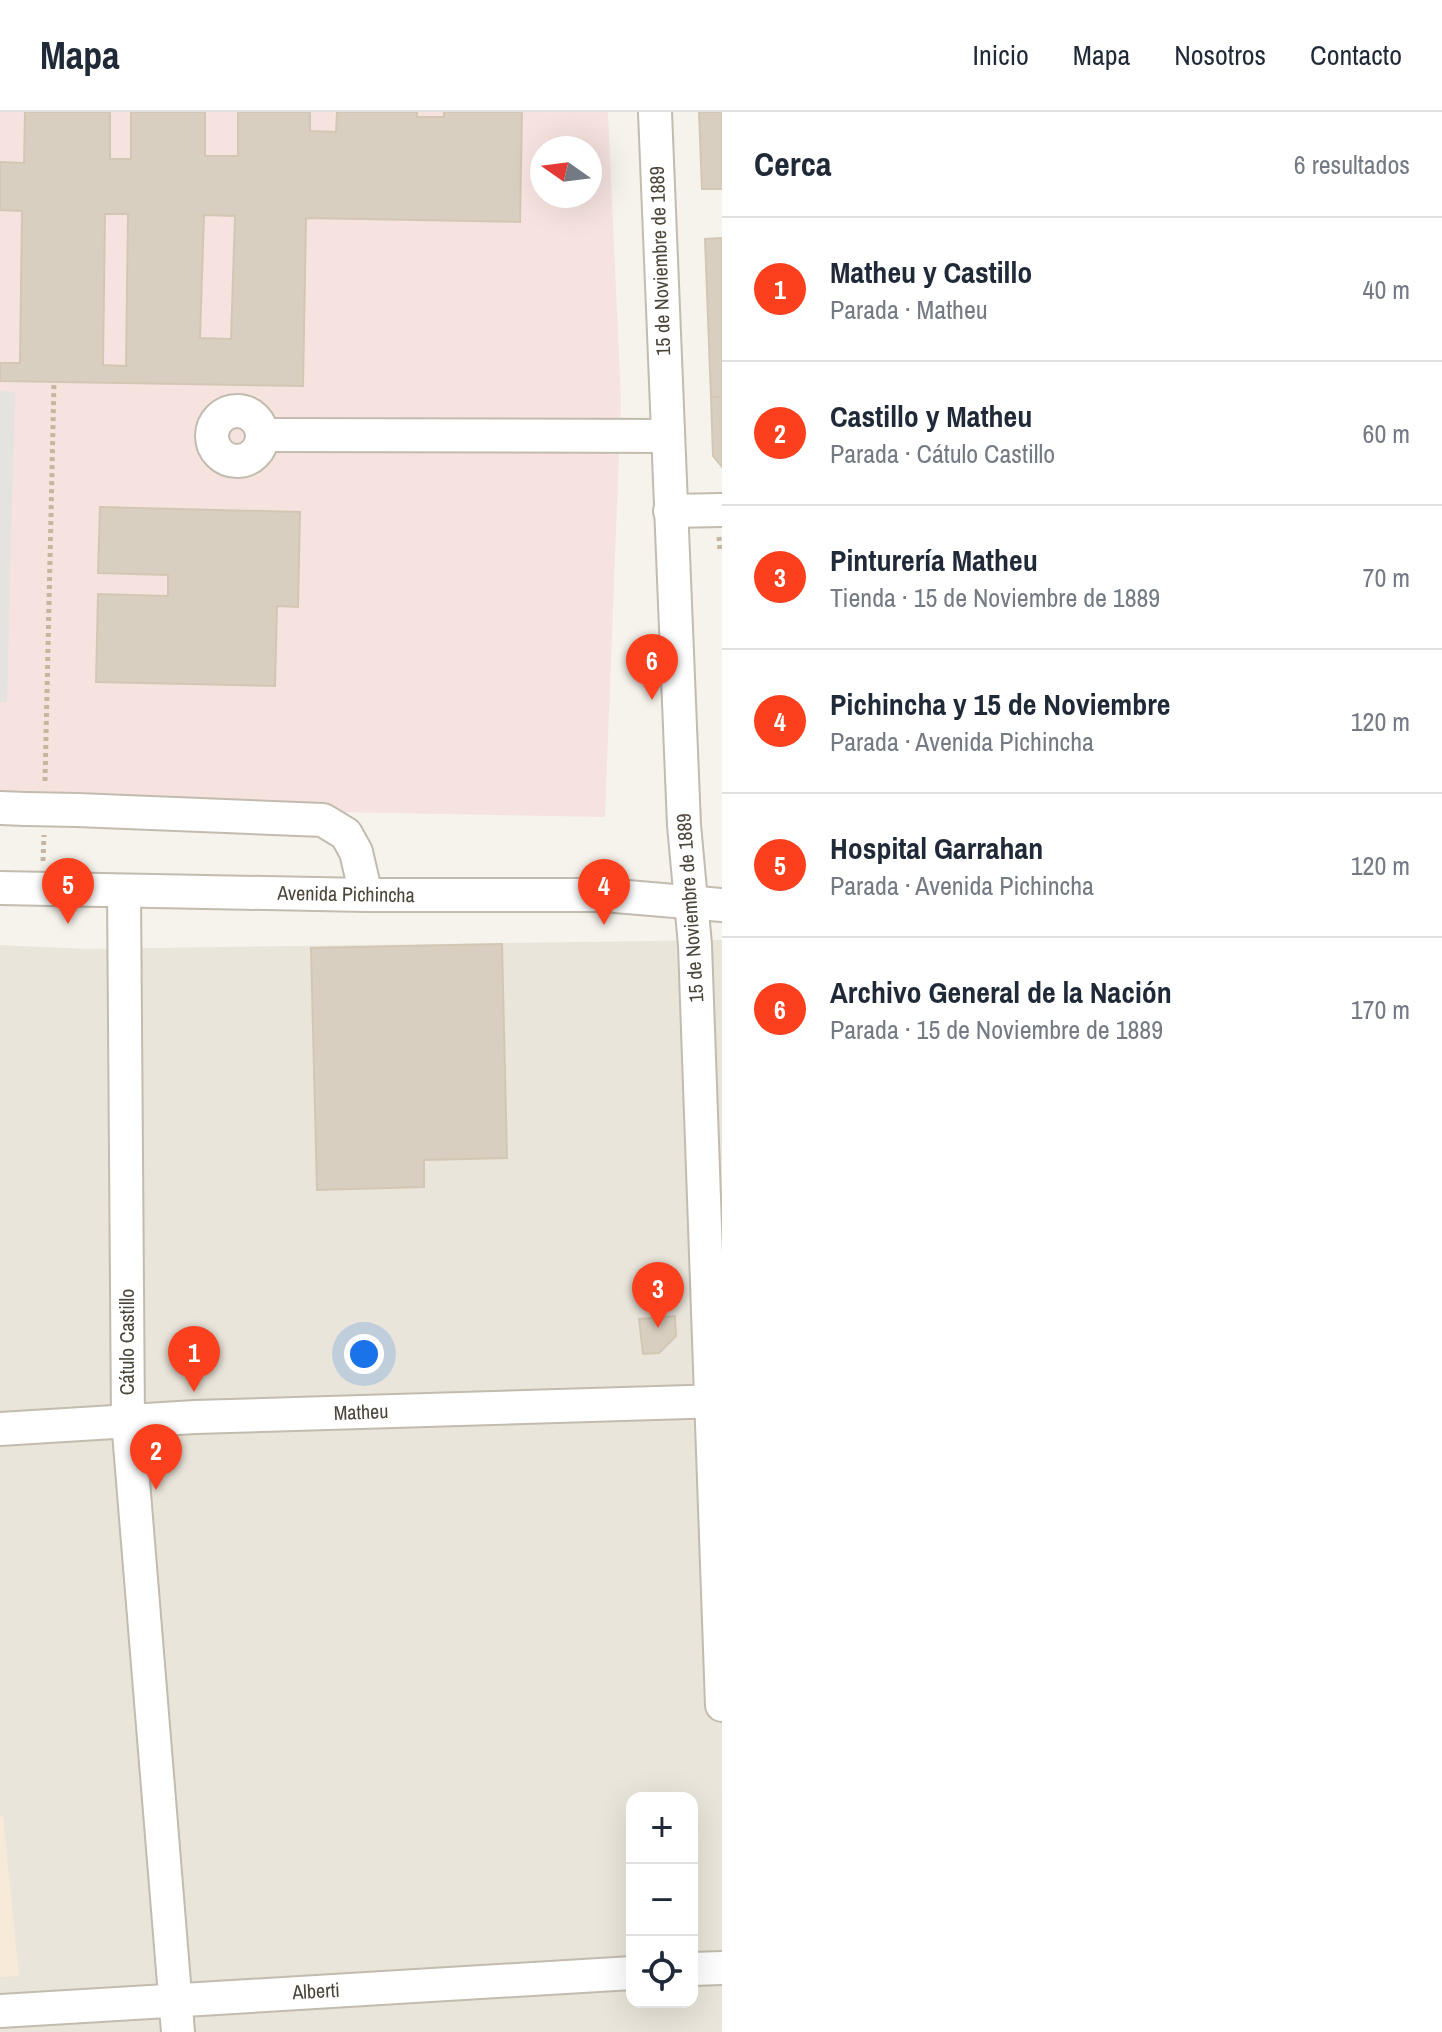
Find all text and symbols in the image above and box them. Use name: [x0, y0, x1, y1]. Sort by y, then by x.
text: Mapa: [40, 30, 120, 81]
text: Inicio: [973, 36, 1029, 74]
text: Mapa: [1073, 36, 1130, 74]
text: Nosotros: [1174, 36, 1266, 74]
text: Contacto: [1310, 36, 1402, 74]
north arrow: [530, 136, 602, 208]
text: Cerca: [754, 141, 832, 187]
text: 6 resultados: [1294, 147, 1410, 182]
street label: 15 de Noviembre de 1889: [643, 166, 676, 356]
text: Matheu y Castillo: [830, 252, 1032, 292]
text: 1: [774, 272, 786, 307]
text: 40 m: [1363, 272, 1410, 307]
text: Parada · Matheu: [830, 292, 988, 327]
text: Castillo y Matheu: [830, 396, 1032, 436]
text: 2: [774, 416, 786, 451]
text: 60 m: [1363, 416, 1410, 451]
text: Parada · Cátulo Castillo: [830, 436, 1055, 471]
text: Pinturería Matheu: [830, 540, 1038, 580]
text: 3: [774, 560, 786, 595]
text: 70 m: [1363, 560, 1410, 595]
text: Tienda · 15 de Noviembre de 1889: [830, 580, 1160, 615]
pin: 6: [626, 634, 678, 700]
text: Pichincha y 15 de Noviembre: [830, 684, 1170, 724]
text: 4: [774, 704, 786, 739]
text: 120 m: [1351, 704, 1410, 739]
text: Parada · Avenida Pichincha: [830, 724, 1094, 759]
street label: 15 de Noviembre de 1889: [669, 813, 710, 1004]
text: Hospital Garrahan: [830, 828, 1043, 868]
text: 5: [774, 848, 786, 883]
text: 120 m: [1351, 848, 1410, 883]
pin: 5: [42, 858, 94, 924]
pin: 4: [578, 859, 630, 925]
text: Parada · Avenida Pichincha: [830, 868, 1094, 903]
street label: Avenida Pichincha: [276, 879, 415, 908]
text: Archivo General de la Nación: [830, 972, 1172, 1012]
text: 6: [774, 992, 786, 1027]
text: 170 m: [1351, 992, 1410, 1027]
text: Parada · 15 de Noviembre de 1889: [830, 1012, 1163, 1047]
pin: 3: [632, 1262, 684, 1328]
street label: Cátulo Castillo: [113, 1289, 140, 1395]
pin: 1: [168, 1326, 220, 1392]
your location: [344, 1334, 384, 1374]
street label: Matheu: [333, 1397, 389, 1426]
pin: 2: [130, 1424, 182, 1490]
map controls: [626, 1792, 698, 2008]
button: +: [626, 1792, 698, 1864]
button: −: [626, 1864, 698, 1936]
button: locate: [626, 1936, 698, 2008]
street label: Alberti: [291, 1976, 340, 2005]

